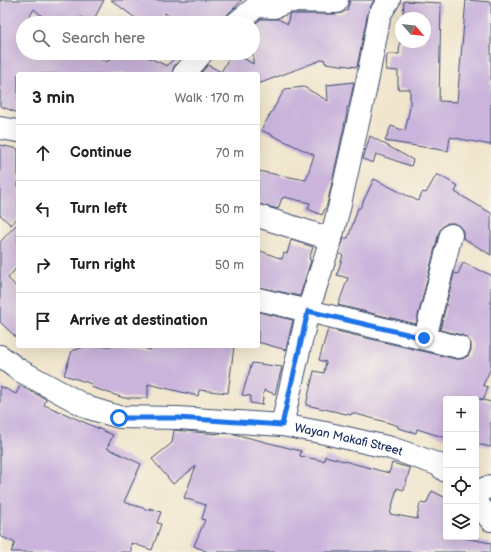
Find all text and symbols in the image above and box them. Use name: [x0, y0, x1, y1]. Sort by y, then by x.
north arrow: [395, 12, 431, 48]
search box: [16, 16, 260, 60]
icon: search: [30, 27, 52, 49]
text: Search here: [62, 29, 145, 48]
text: 3 min: [32, 88, 75, 108]
text: Walk · 170 m: [174, 90, 244, 106]
icon: ahead: [32, 142, 54, 164]
text: Continue: [70, 143, 132, 162]
text: 70 m: [216, 145, 244, 161]
icon: left: [32, 198, 54, 220]
text: Turn left: [70, 199, 127, 218]
text: 50 m: [215, 201, 244, 217]
icon: right: [32, 254, 54, 276]
text: Turn right: [70, 255, 135, 274]
text: 50 m: [215, 257, 244, 273]
icon: arrive: [32, 310, 54, 332]
text: Arrive at destination: [70, 311, 208, 330]
route end: [415, 329, 433, 347]
map controls: [443, 396, 479, 540]
button: +: [443, 396, 479, 432]
route start: [110, 409, 128, 427]
street label: Wayan Makafi Street: [293, 420, 405, 459]
button: −: [443, 432, 479, 468]
button: locate: [443, 468, 479, 504]
button: layers: [443, 504, 479, 540]

